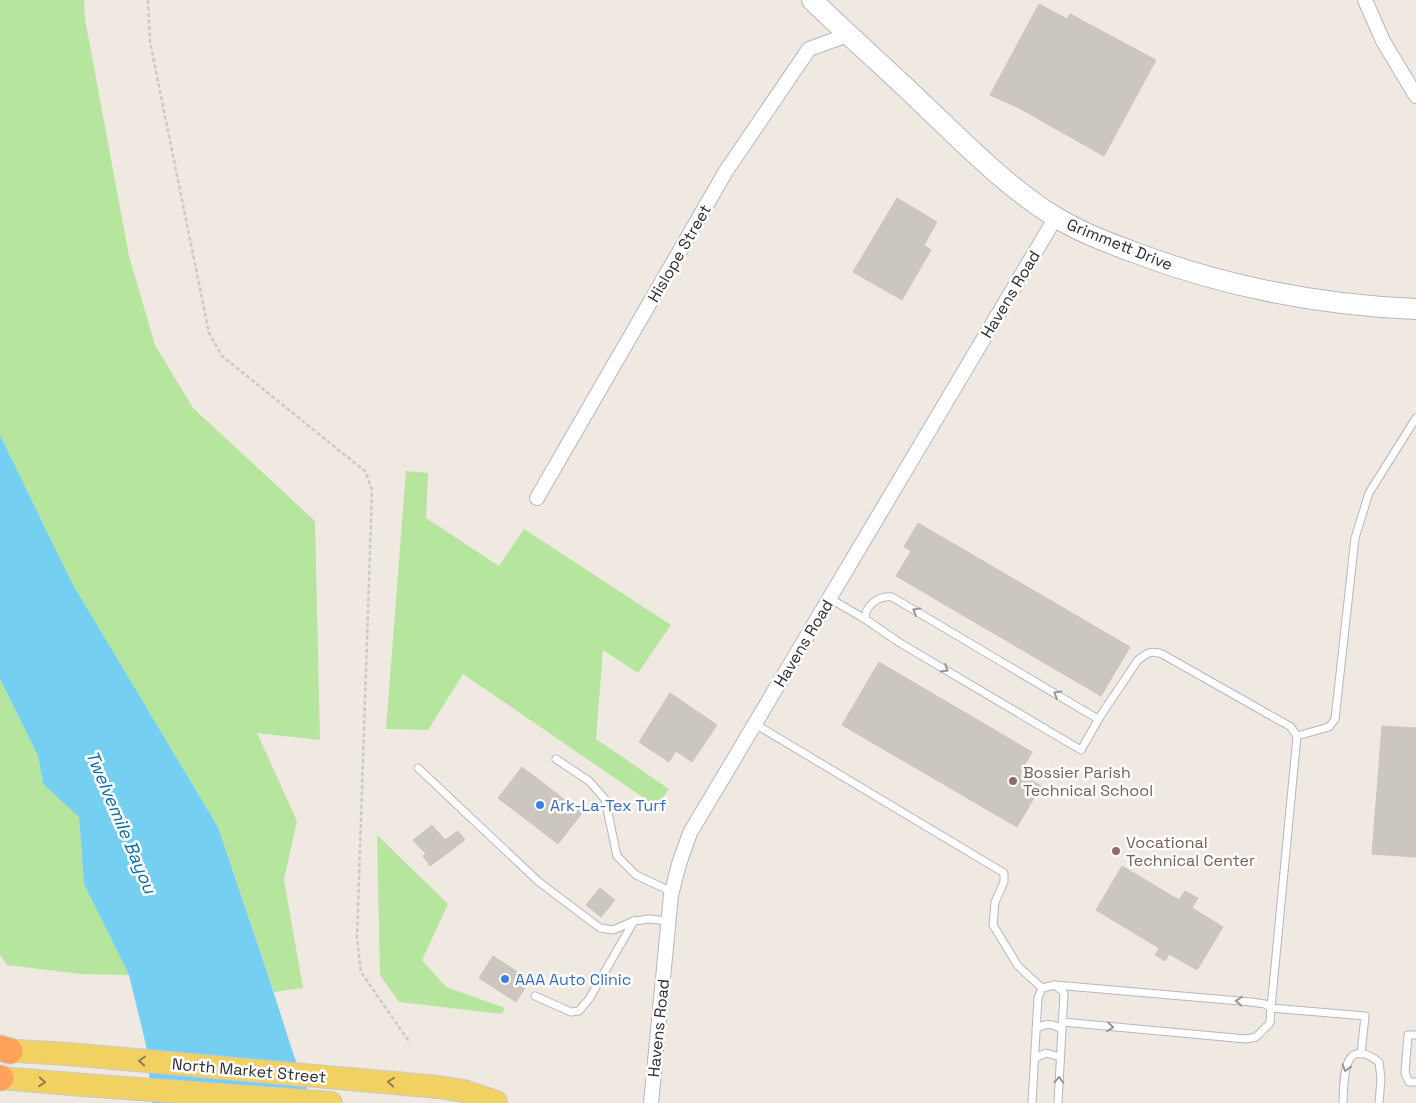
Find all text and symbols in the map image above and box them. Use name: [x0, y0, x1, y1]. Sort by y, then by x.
street label: Hislope Street: [643, 201, 716, 306]
street label: Grimmett Drive: [1064, 214, 1176, 275]
street label: Havens Road: [976, 247, 1045, 342]
street label: Havens Road: [769, 596, 838, 691]
one-way arrow: [913, 608, 922, 618]
one-way arrow: [939, 663, 948, 673]
one-way arrow: [1053, 690, 1062, 700]
water label: Twelvemile Bayou: [81, 747, 162, 898]
place label: Bossier Parish Technical School: [1023, 762, 1153, 801]
marker: Bossier Parish Technical School: [1007, 775, 1019, 787]
place label: Ark-La-Tex Turf: [550, 795, 666, 816]
marker: Ark-La-Tex Turf: [534, 799, 546, 811]
place label: Vocational Technical Center: [1126, 832, 1255, 871]
marker: Vocational Technical Center: [1110, 845, 1122, 857]
place label: AAA Auto Clinic: [515, 969, 631, 990]
marker: AAA Auto Clinic: [499, 973, 511, 985]
street label: Havens Road: [643, 978, 674, 1078]
one-way arrow: [1234, 996, 1242, 1007]
one-way arrow: [1107, 1021, 1115, 1032]
street label: North Market Street: [171, 1053, 327, 1088]
one-way arrow: [138, 1056, 146, 1067]
one-way arrow: [1342, 1063, 1352, 1072]
one-way arrow: [38, 1076, 46, 1087]
one-way arrow: [1053, 1076, 1064, 1084]
one-way arrow: [387, 1077, 395, 1088]

